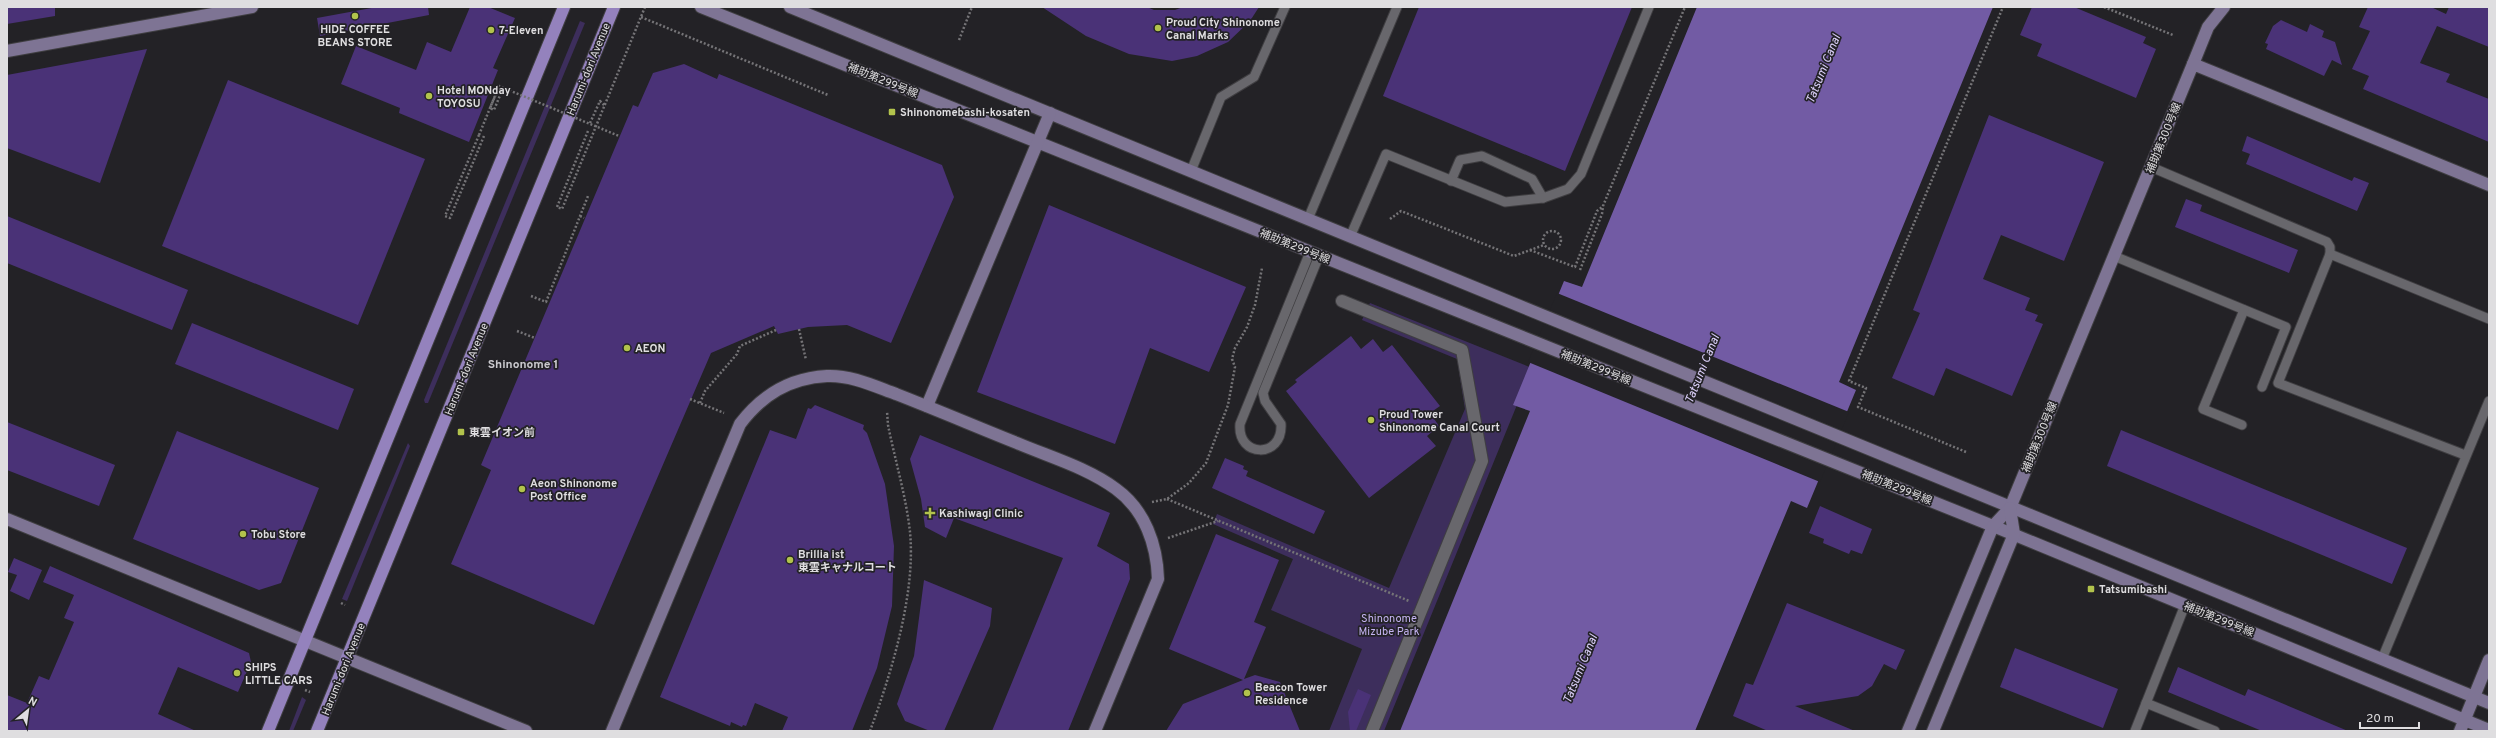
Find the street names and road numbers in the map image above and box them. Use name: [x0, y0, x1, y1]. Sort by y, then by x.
street label: Harumi-dori Avenue: [564, 21, 614, 118]
street label: 補助第299号線: [845, 60, 920, 101]
street label: 補助第300号線: [2143, 101, 2185, 176]
street label: 補助第299号線: [1257, 226, 1332, 267]
street label: Harumi-dori Avenue: [442, 321, 492, 418]
street label: 補助第299号線: [1558, 347, 1633, 388]
street label: 補助第300号線: [2019, 400, 2061, 475]
street label: 補助第299号線: [1859, 467, 1934, 508]
street label: 補助第299号線: [2181, 599, 2256, 640]
street label: Harumi-dori Avenue: [319, 621, 369, 718]

